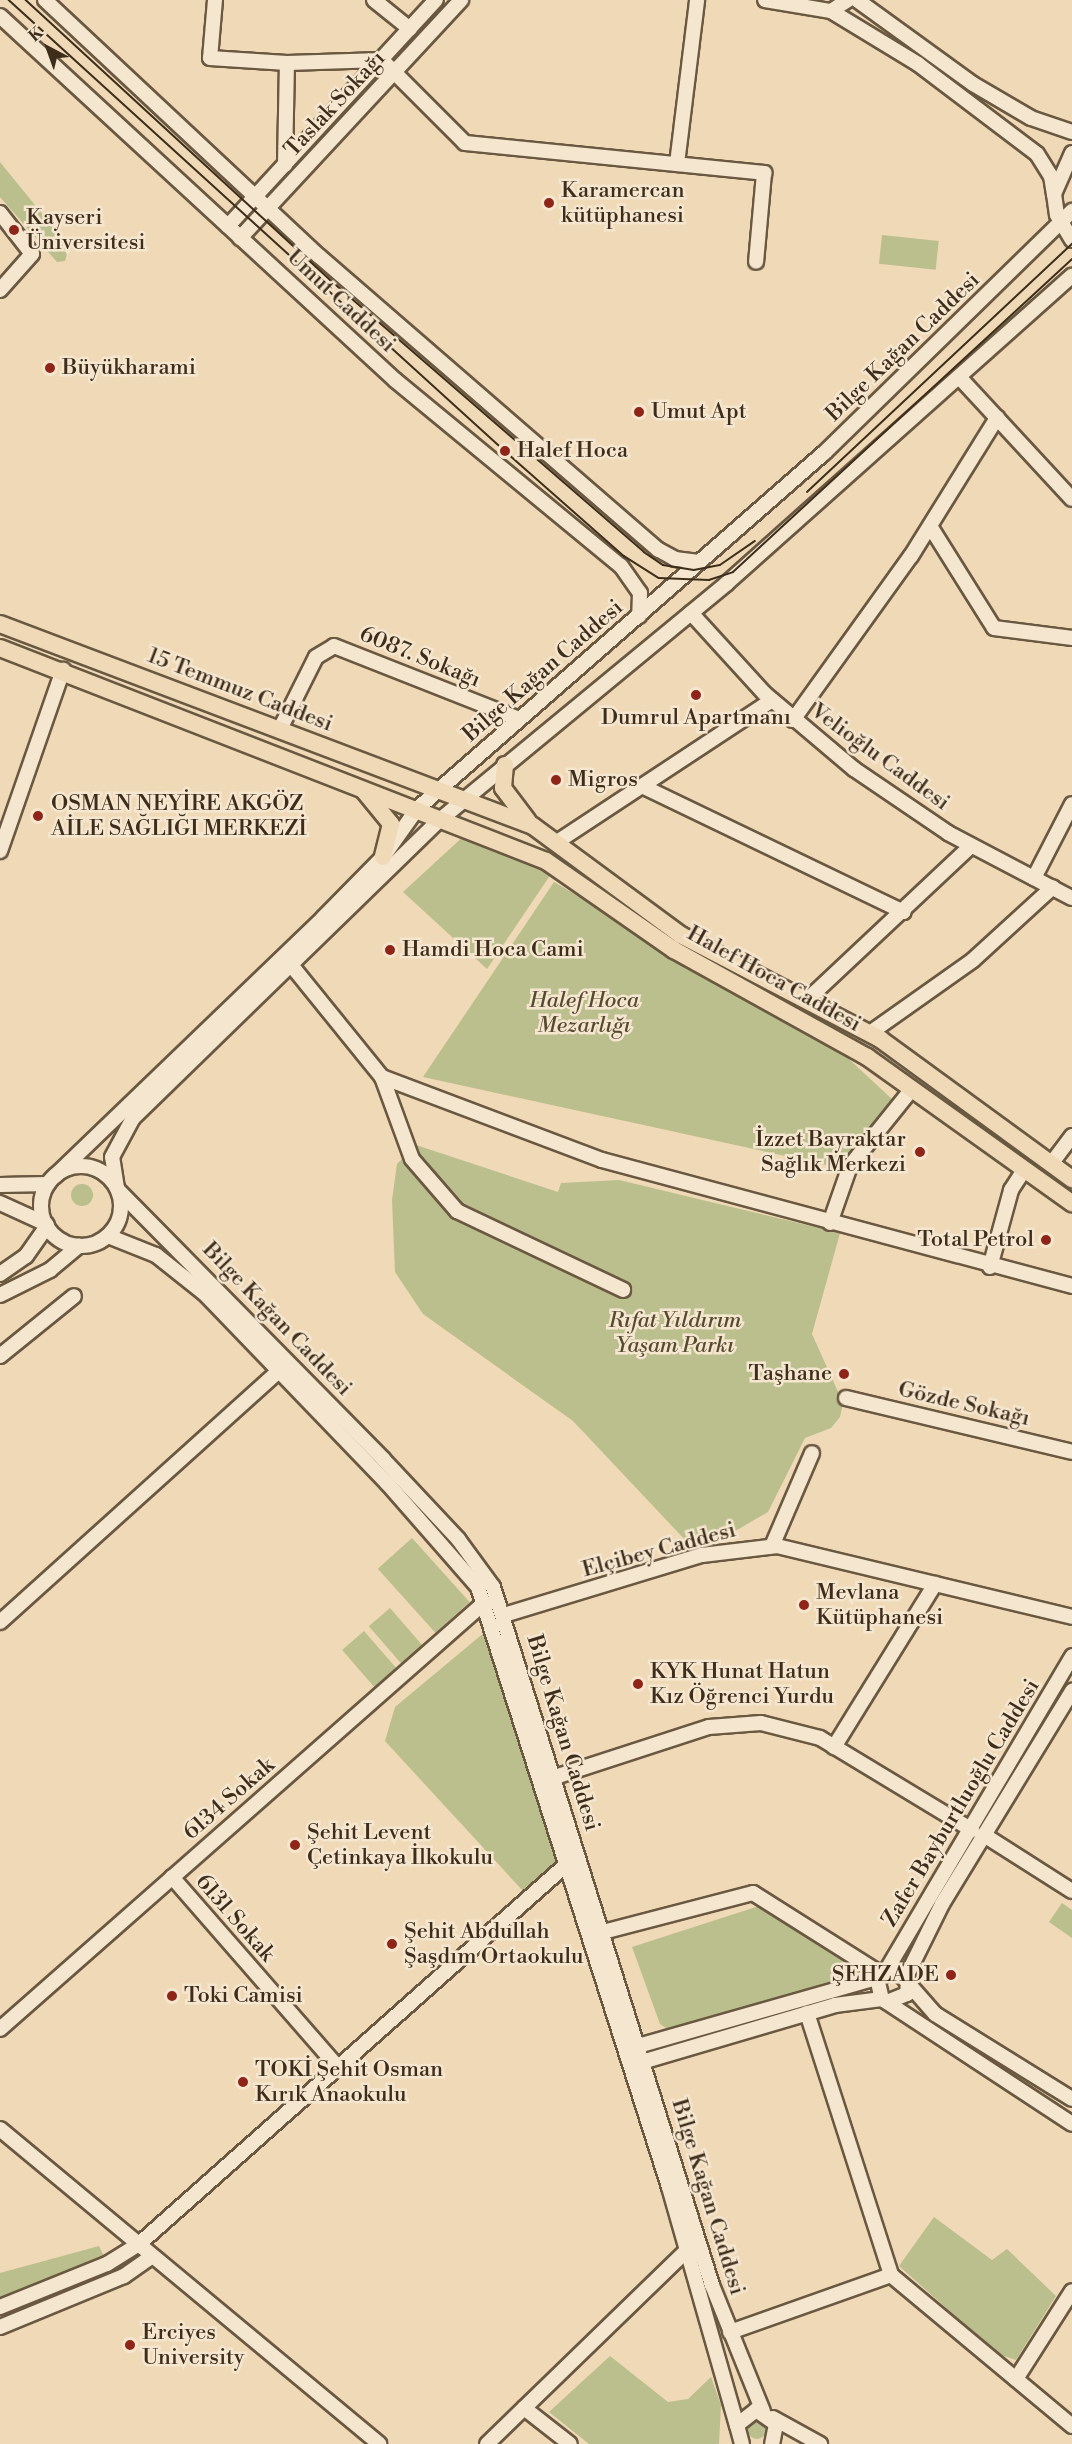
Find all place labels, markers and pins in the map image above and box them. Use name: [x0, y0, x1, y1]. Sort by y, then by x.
place label: Karamercan kütüphanesi: [561, 177, 685, 228]
marker: Karamercan kütüphanesi: [542, 196, 556, 210]
place label: Kayseri Üniversitesi: [26, 204, 146, 255]
marker: Kayseri Üniversitesi: [7, 223, 21, 237]
place label: Büyükharami: [62, 355, 196, 381]
marker: Büyükharami: [43, 361, 57, 375]
place label: Umut Apt: [651, 399, 746, 425]
marker: Umut Apt: [632, 405, 646, 419]
place label: Halef Hoca: [517, 438, 628, 464]
marker: Halef Hoca: [498, 444, 512, 458]
marker: Dumrul Apartmanı: [689, 688, 703, 702]
place label: Dumrul Apartmanı: [601, 705, 791, 731]
place label: Migros: [568, 767, 638, 793]
marker: Migros: [549, 773, 563, 787]
place label: OSMAN NEYİRE AKGÖZ AİLE SAĞLIĞI MERKEZİ: [51, 790, 307, 842]
marker: OSMAN NEYİRE AKGÖZ AİLE SAĞLIĞI MERKEZİ: [29, 807, 47, 825]
place label: Hamdi Hoca Cami: [402, 937, 584, 963]
marker: Hamdi Hoca Cami: [383, 943, 397, 957]
place label: İzzet Bayraktar Sağlık Merkezi: [755, 1126, 906, 1178]
marker: İzzet Bayraktar Sağlık Merkezi: [911, 1143, 929, 1161]
place label: Total Petrol: [917, 1227, 1034, 1253]
marker: Total Petrol: [1039, 1233, 1053, 1247]
place label: Taşhane: [749, 1361, 832, 1387]
marker: Taşhane: [837, 1367, 851, 1381]
place label: Mevlana Kütüphanesi: [816, 1579, 943, 1630]
marker: Mevlana Kütüphanesi: [797, 1598, 811, 1612]
place label: KYK Hunat Hatun Kız Öğrenci Yurdu: [650, 1658, 834, 1710]
marker: KYK Hunat Hatun Kız Öğrenci Yurdu: [631, 1677, 645, 1691]
place label: Şehit Levent Çetinkaya İlkokulu: [307, 1819, 493, 1870]
marker: Şehit Levent Çetinkaya İlkokulu: [288, 1838, 302, 1852]
place label: Şehit Abdullah Şaşdım Ortaokulu: [404, 1918, 584, 1970]
marker: Şehit Abdullah Şaşdım Ortaokulu: [385, 1937, 399, 1951]
place label: ŞEHZADE: [832, 1962, 939, 1988]
marker: ŞEHZADE: [944, 1968, 958, 1982]
place label: Toki Camisi: [184, 1983, 303, 2009]
marker: Toki Camisi: [165, 1989, 179, 2003]
place label: TOKİ Şehit Osman Kırık Anaokulu: [255, 2056, 443, 2108]
marker: TOKİ Şehit Osman Kırık Anaokulu: [236, 2075, 250, 2089]
place label: Erciyes University: [142, 2319, 244, 2370]
marker: Erciyes University: [123, 2338, 137, 2352]

